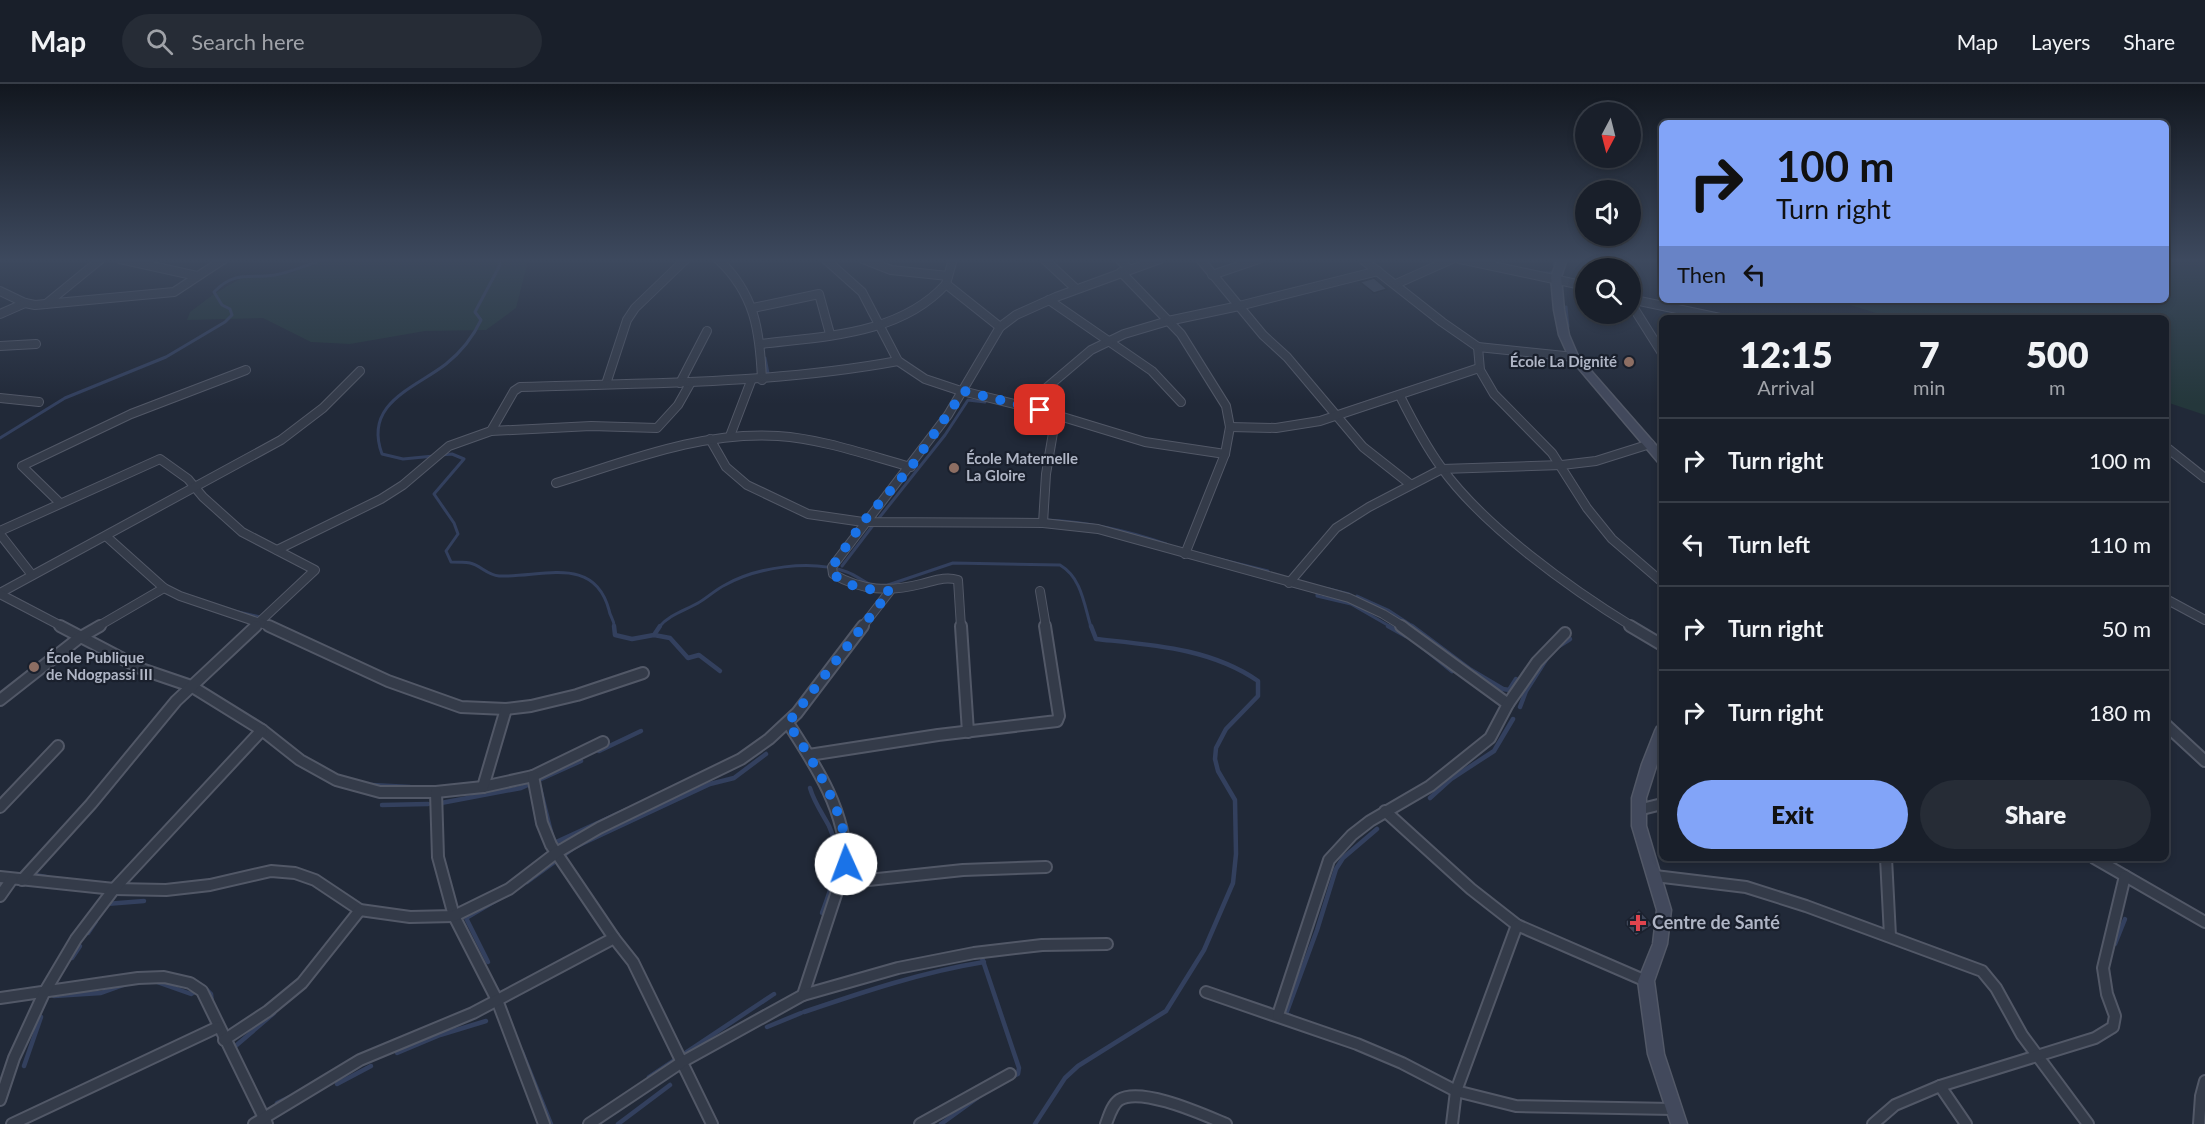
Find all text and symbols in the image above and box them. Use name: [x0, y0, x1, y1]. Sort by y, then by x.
search box: [122, 14, 542, 68]
text: Map: [30, 24, 86, 58]
icon: search: [143, 25, 176, 58]
text: Search here: [191, 28, 305, 55]
text: Map: [1957, 29, 1998, 54]
text: Layers: [2031, 29, 2090, 54]
text: Share: [2123, 29, 2175, 54]
north arrow: [1575, 102, 1641, 168]
map controls: [1575, 102, 1641, 324]
text: 100 m: [1776, 141, 1894, 191]
icon: right: [1677, 144, 1755, 222]
button: sound: [1575, 180, 1641, 246]
text: Turn right: [1776, 192, 1891, 225]
button: search: [1575, 258, 1641, 324]
icon: left: [1738, 258, 1771, 291]
text: Then: [1677, 261, 1726, 288]
text: 12:15: [1739, 332, 1833, 376]
text: 7: [1919, 332, 1940, 376]
text: 500: [2026, 332, 2089, 376]
place label: École La Dignité: [1510, 352, 1617, 370]
marker: École La Dignité: [1622, 355, 1636, 369]
text: Arrival: [1757, 375, 1815, 399]
text: min: [1913, 375, 1945, 399]
text: m: [2049, 375, 2065, 399]
pin: [1014, 384, 1065, 435]
icon: arrive: [1023, 393, 1056, 426]
icon: right: [1677, 444, 1710, 477]
text: Turn right: [1728, 447, 1823, 474]
text: 100 m: [2089, 447, 2151, 474]
place label: École Maternelle La Gloire: [966, 449, 1078, 484]
marker: École Maternelle La Gloire: [947, 461, 961, 475]
icon: left: [1677, 528, 1710, 561]
text: Turn left: [1728, 531, 1810, 558]
text: 110 m: [2089, 531, 2151, 558]
icon: right: [1677, 612, 1710, 645]
text: Turn right: [1728, 615, 1823, 642]
text: 50 m: [2102, 615, 2151, 642]
place label: École Publique de Ndogpassi III: [46, 648, 153, 683]
marker: École Publique de Ndogpassi III: [27, 660, 41, 674]
icon: right: [1677, 696, 1710, 729]
text: Turn right: [1728, 699, 1823, 726]
text: 180 m: [2089, 699, 2151, 726]
button: Exit: [1677, 780, 1908, 849]
button: Share: [1920, 780, 2151, 849]
position arrow: [814, 832, 878, 896]
place label: Centre de Santé: [1652, 911, 1780, 933]
marker: Centre de Santé: [1629, 914, 1647, 932]

